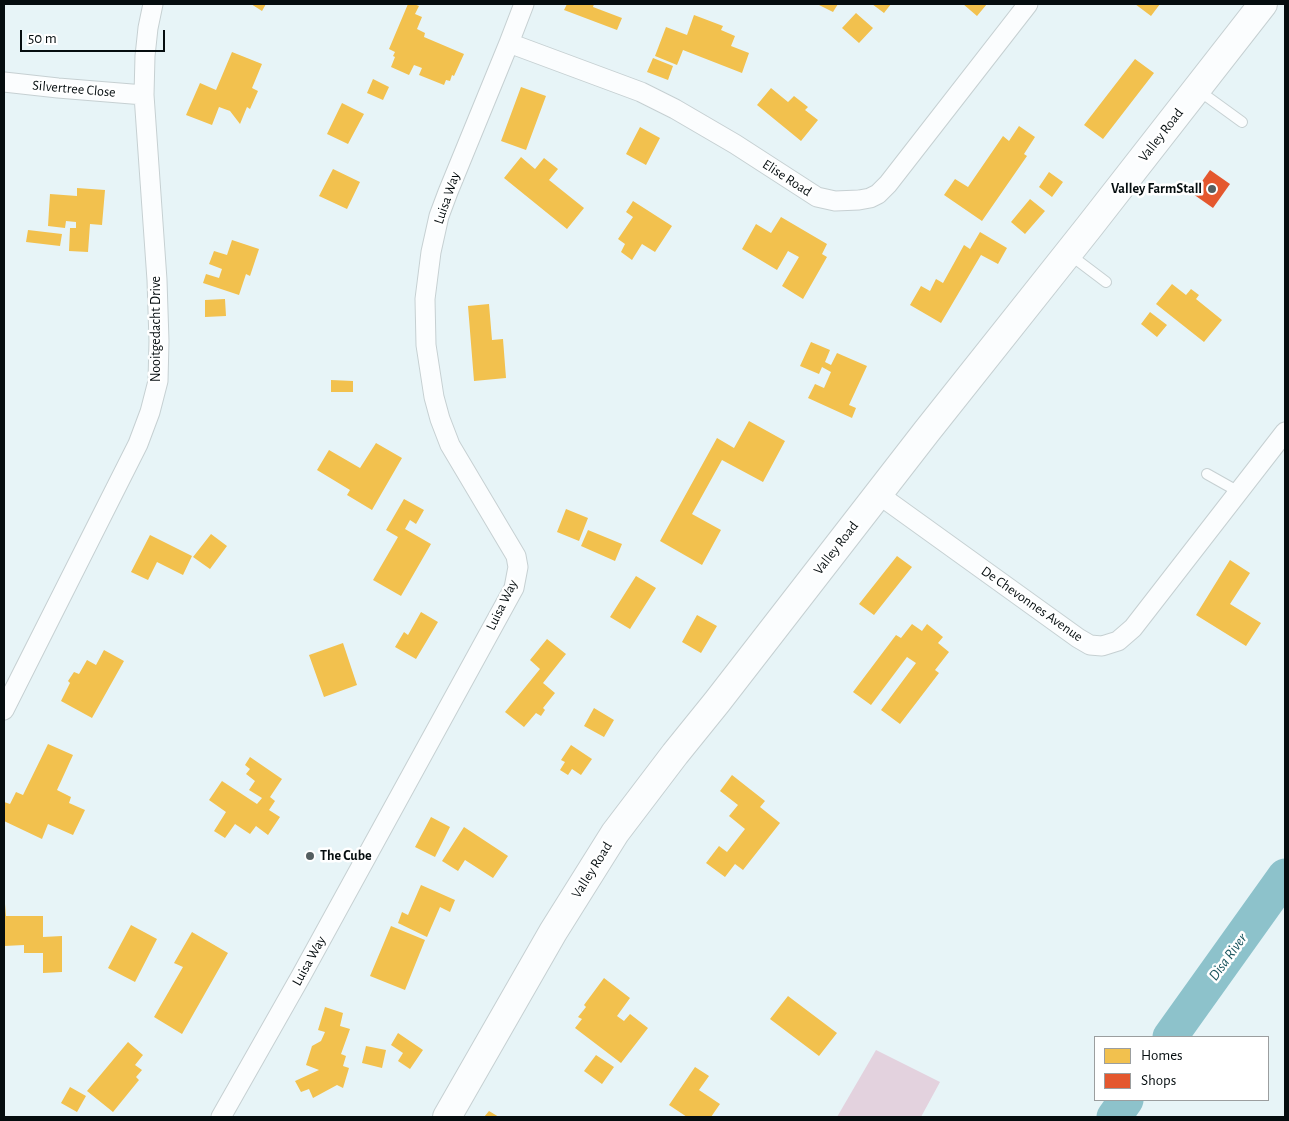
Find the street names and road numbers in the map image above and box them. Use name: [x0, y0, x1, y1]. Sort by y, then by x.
street label: Silvertree Close: [32, 77, 116, 101]
street label: Valley Road: [1135, 105, 1187, 165]
street label: Elise Road: [759, 156, 815, 200]
street label: Luisa Way: [430, 170, 464, 226]
street label: Nooitgedacht Drive: [148, 276, 164, 382]
street label: Valley Road: [810, 518, 862, 578]
street label: De Chevonnes Avenue: [978, 563, 1086, 645]
street label: Luisa Way: [483, 577, 521, 633]
street label: Valley Road: [568, 839, 616, 901]
street label: Luisa Way: [288, 933, 330, 989]

